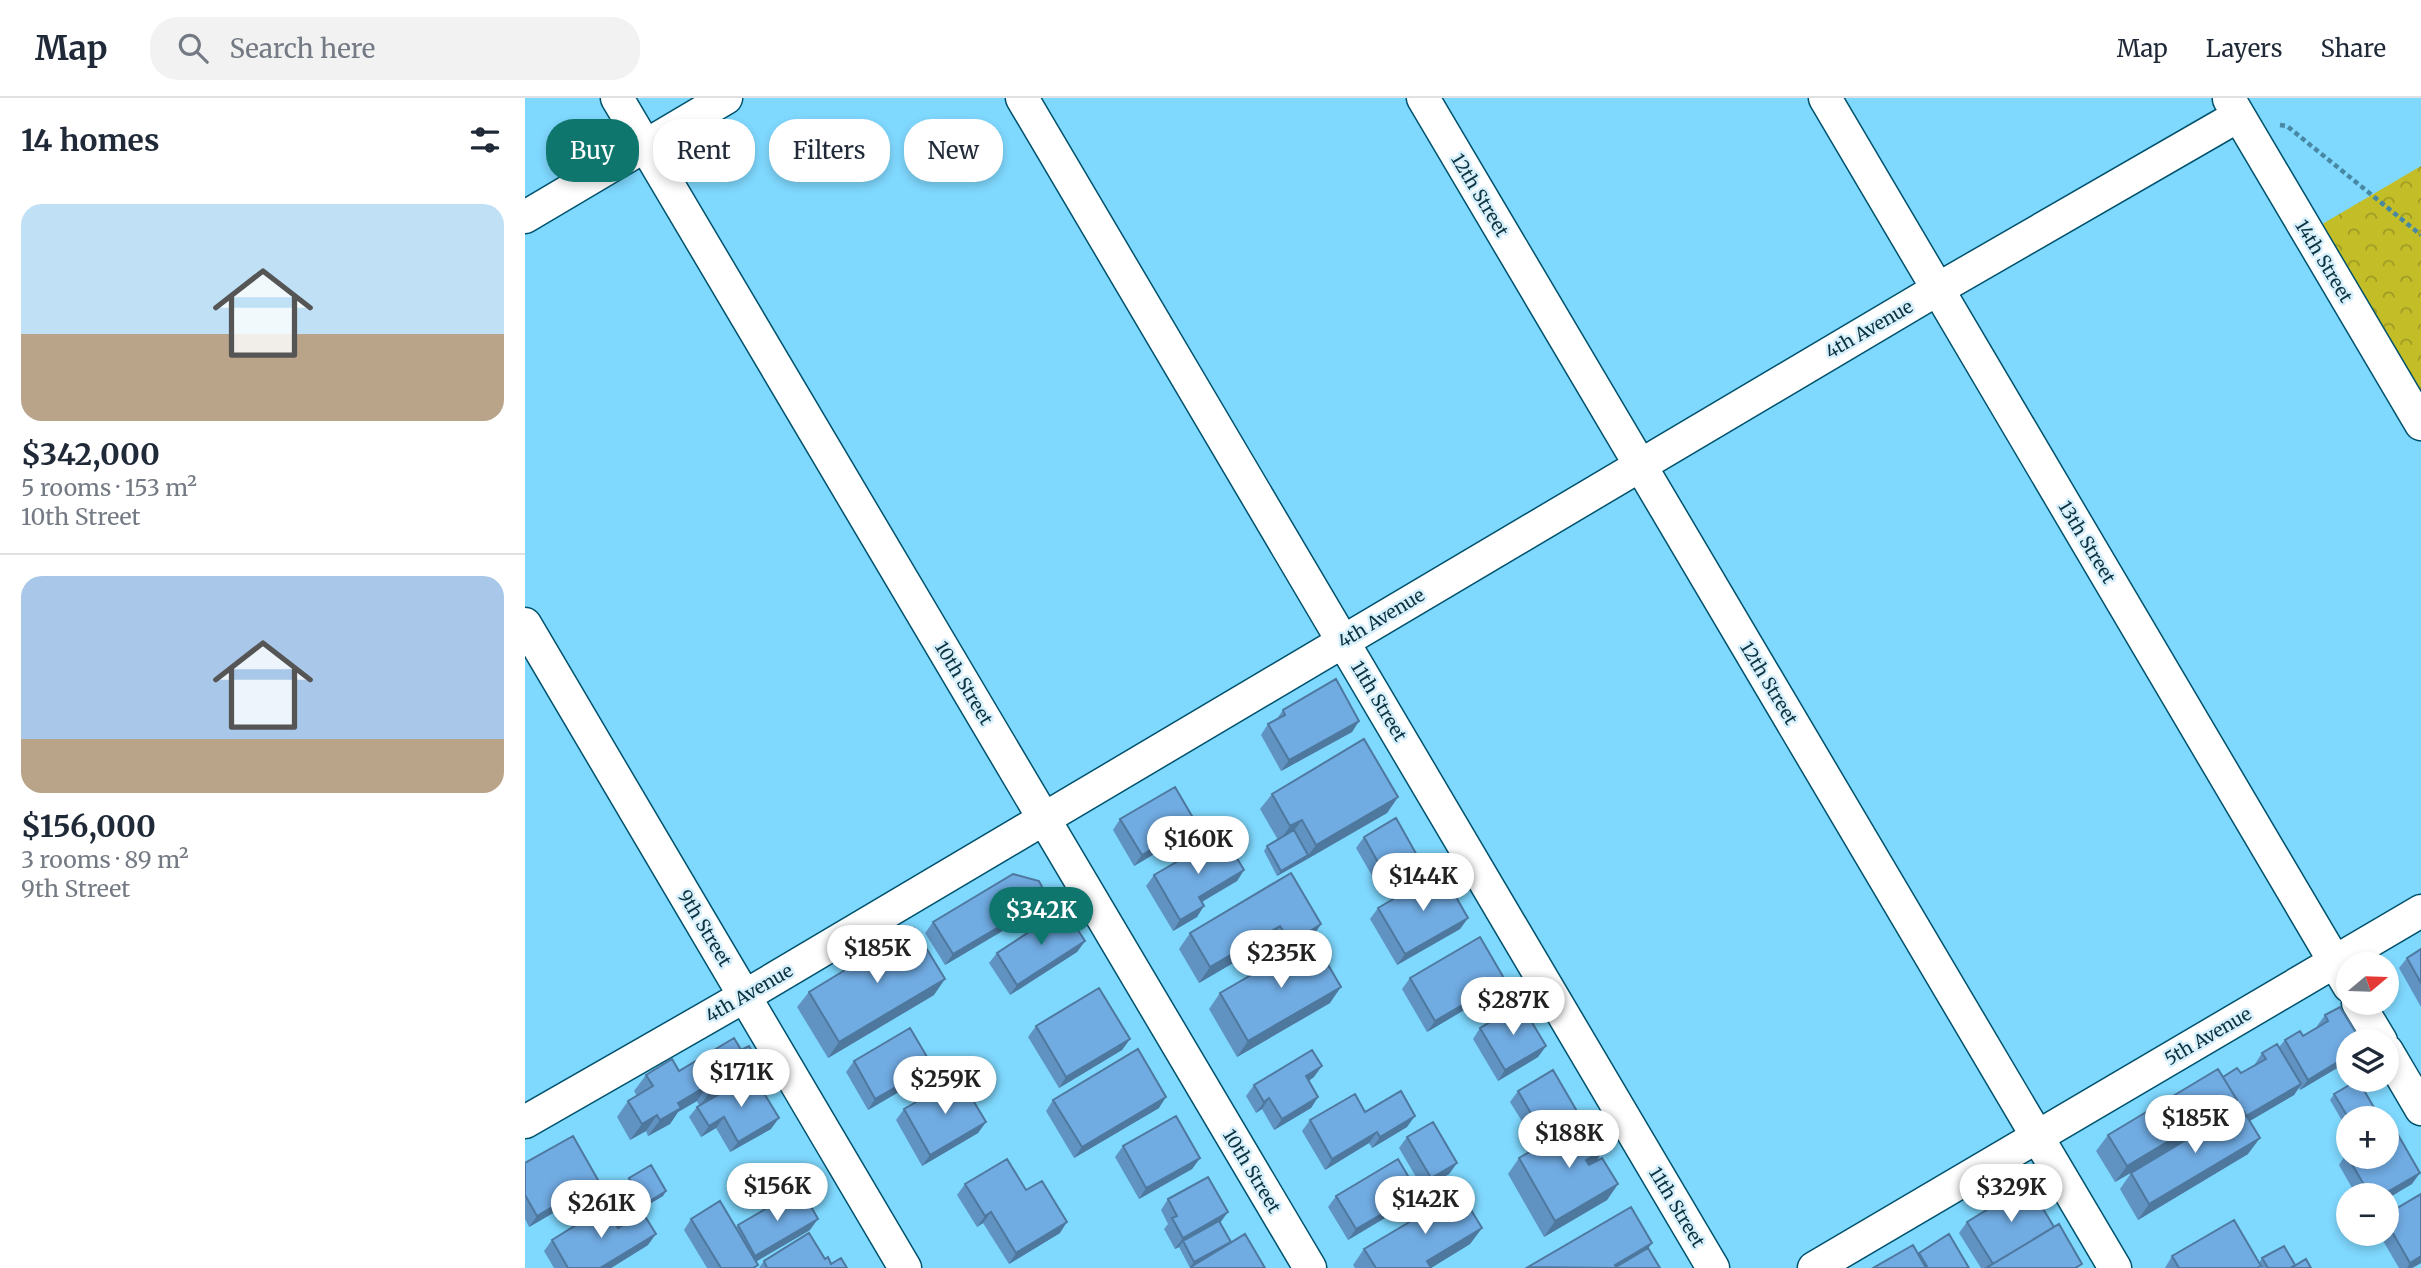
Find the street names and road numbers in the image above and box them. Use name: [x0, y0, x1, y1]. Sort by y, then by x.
street label: 12th Street: [1446, 149, 1514, 241]
street label: 14th Street: [2290, 215, 2358, 307]
street label: 4th Avenue: [1821, 295, 1917, 363]
street label: 13th Street: [2053, 497, 2121, 587]
street label: 4th Avenue: [1333, 583, 1429, 653]
street label: 10th Street: [930, 637, 998, 729]
street label: 12th Street: [1735, 637, 1803, 729]
street label: 11th Street: [1346, 657, 1412, 745]
street label: 9th Street: [673, 885, 737, 971]
street label: 4th Avenue: [701, 959, 797, 1027]
street label: 5th Avenue: [2161, 1002, 2255, 1070]
street label: 10th Street: [1218, 1125, 1286, 1217]
street label: 11th Street: [1644, 1163, 1710, 1251]

